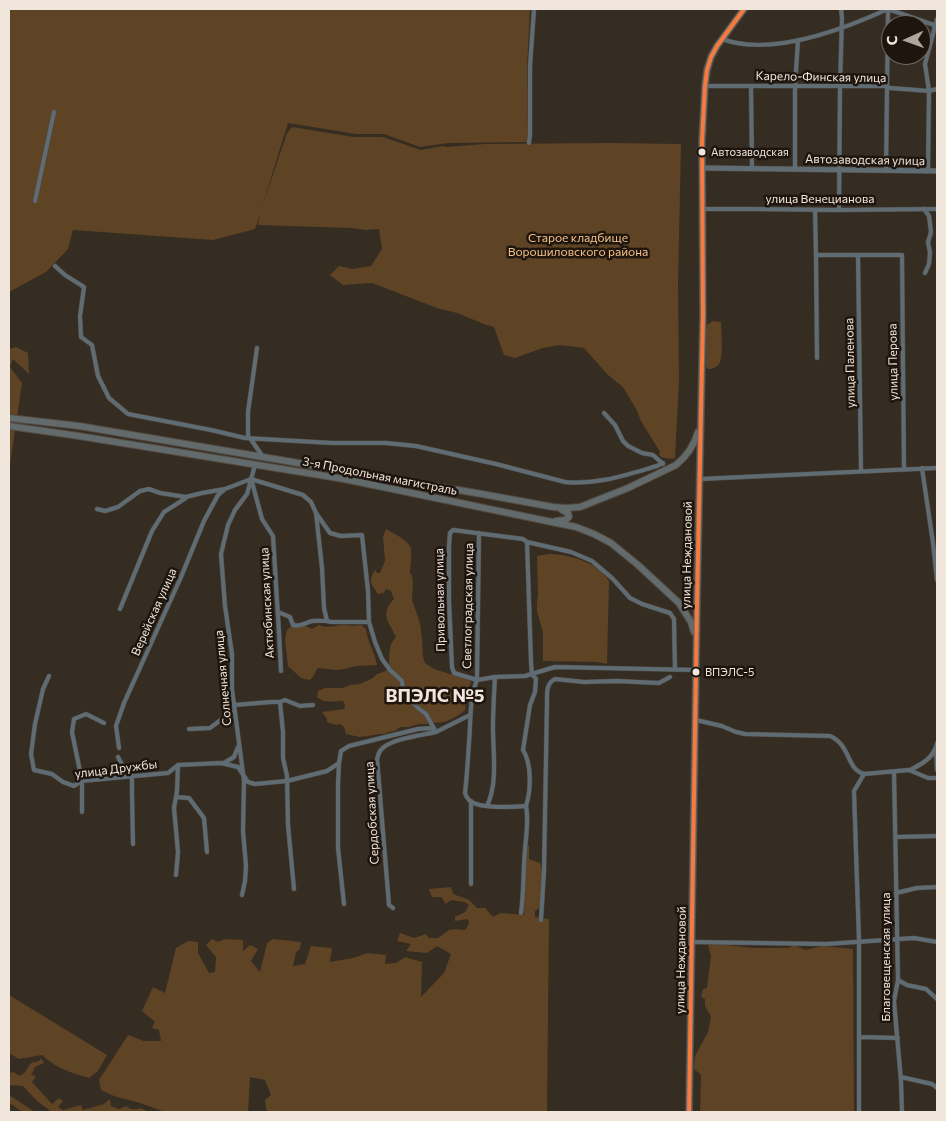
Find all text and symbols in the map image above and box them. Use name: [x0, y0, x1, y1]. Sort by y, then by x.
north arrow: [881, 15, 931, 65]
text: С: [883, 35, 900, 46]
street label: Карело-Финская улица: [756, 69, 886, 85]
place label: Автозаводская: [711, 145, 789, 159]
marker: Автозаводская: [697, 147, 707, 157]
street label: Автозаводская улица: [805, 152, 925, 168]
street label: улица Венецианова: [765, 192, 875, 206]
park label: Старое кладбище Ворошиловского района: [508, 231, 648, 259]
street label: улица Паленова: [842, 318, 858, 408]
street label: улица Перова: [885, 323, 901, 401]
street label: 3-я Продольная магистраль: [301, 454, 459, 498]
street label: улица Неждановой: [679, 501, 695, 609]
street label: Светлоградская улица: [460, 543, 476, 669]
street label: Актюбинская улица: [257, 547, 277, 659]
street label: Привольная улица: [432, 548, 448, 652]
street label: Верейская улица: [128, 566, 180, 658]
street label: Солнечная улица: [212, 629, 234, 727]
place label: ВПЭЛС-5: [705, 665, 754, 679]
marker: ВПЭЛС-5: [691, 667, 701, 677]
district label: ВПЭЛС №5: [386, 685, 484, 707]
street label: улица Дружбы: [74, 757, 158, 781]
street label: Сердобская улица: [362, 761, 382, 865]
street label: Благовещенская улица: [879, 892, 893, 1022]
street label: улица Неждановой: [673, 906, 689, 1014]

